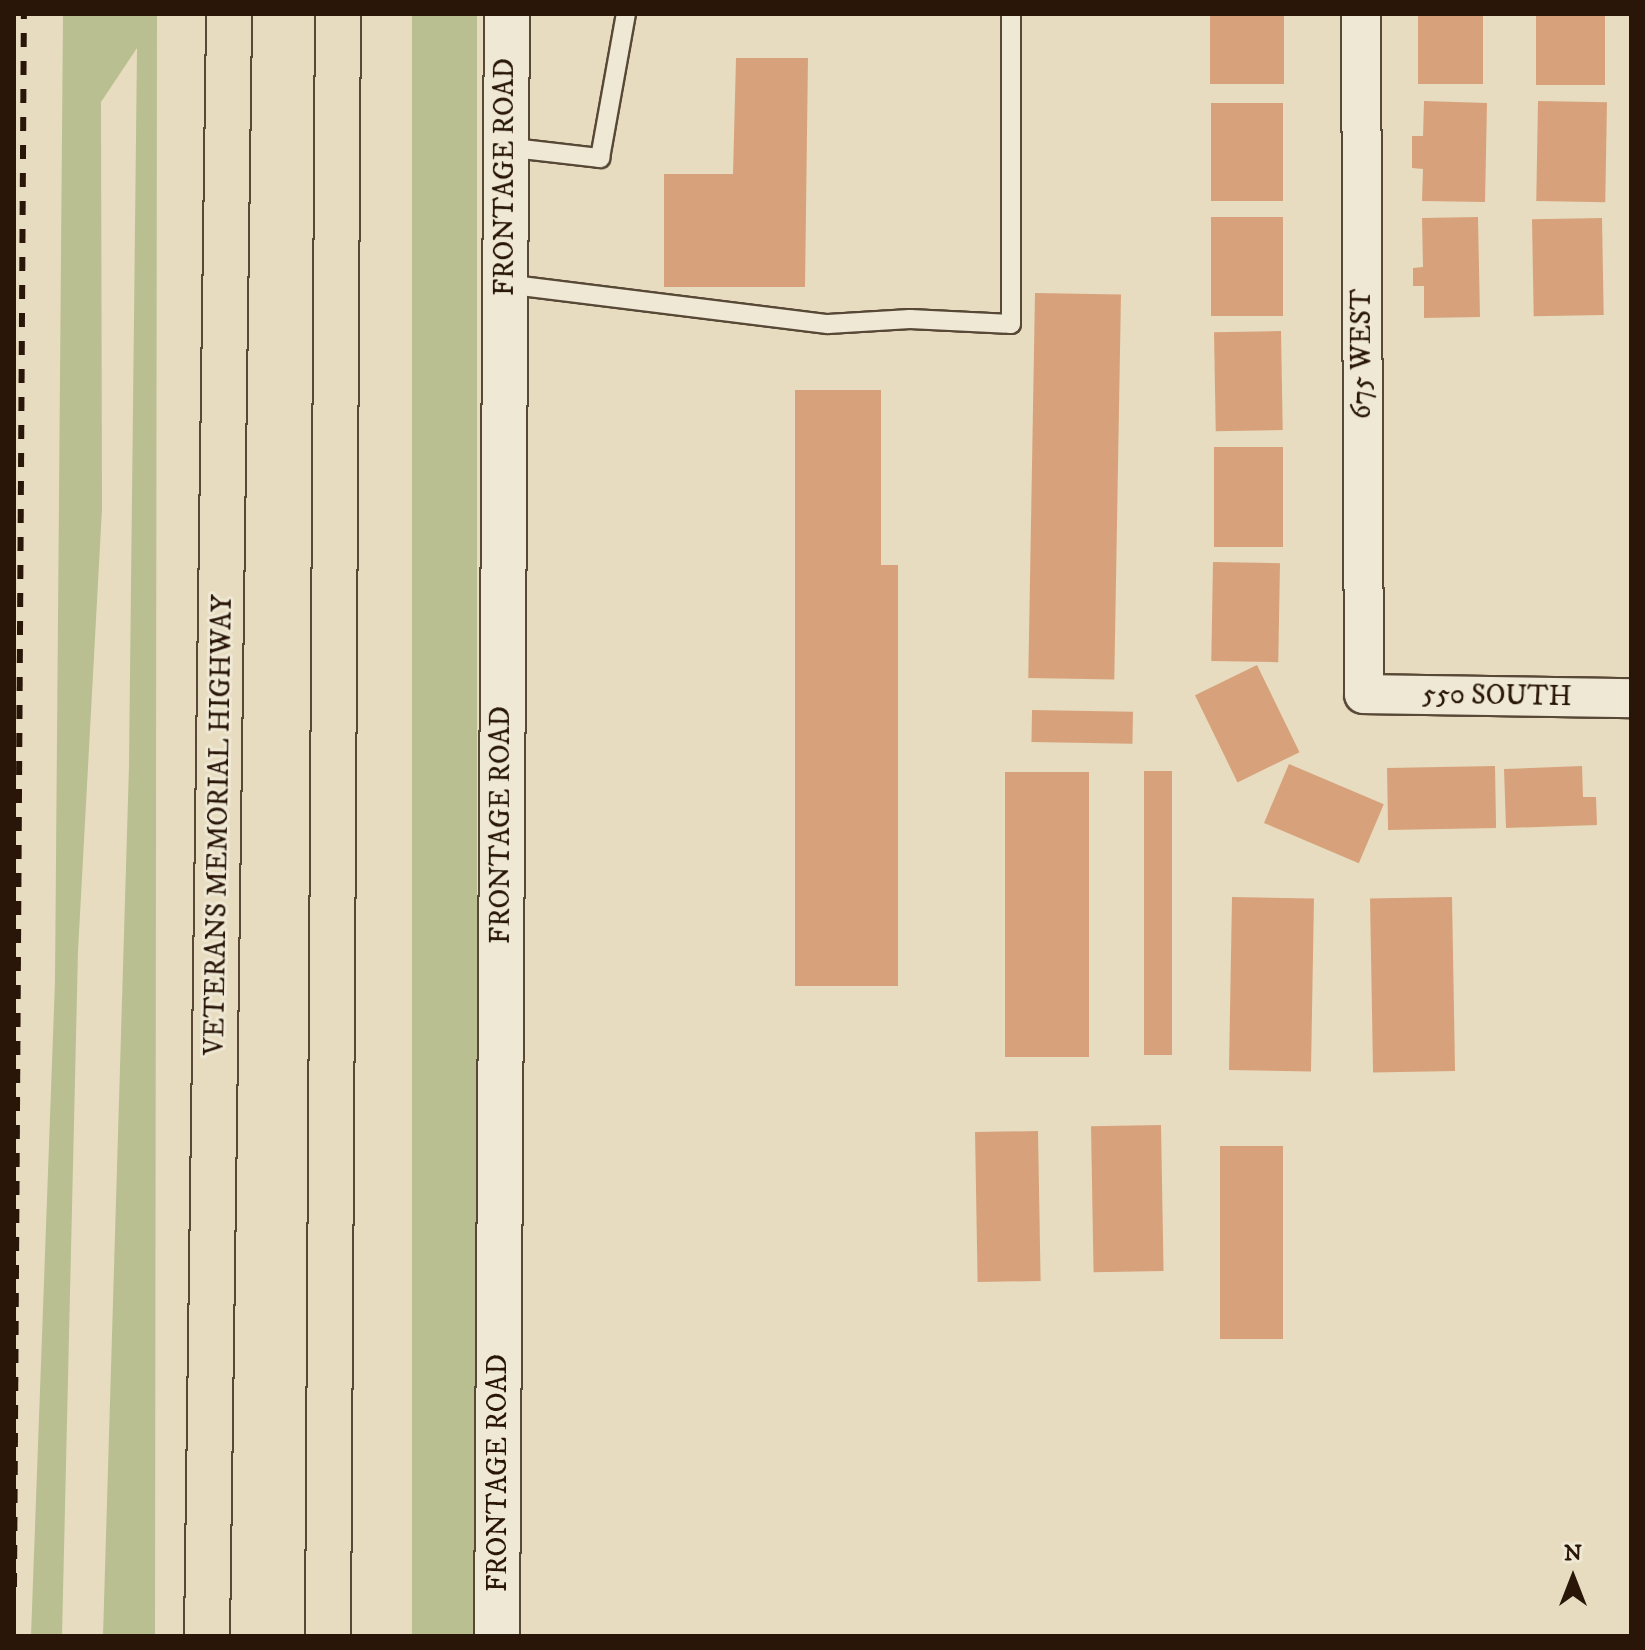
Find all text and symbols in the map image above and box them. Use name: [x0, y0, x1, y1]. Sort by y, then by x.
street label: FRONTAGE ROAD: [488, 58, 522, 296]
street label: 675 WEST: [1345, 289, 1379, 419]
street label: VETERANS MEMORIAL HIGHWAY: [198, 594, 240, 1056]
street label: 550 SOUTH: [1422, 678, 1572, 714]
street label: FRONTAGE ROAD: [484, 706, 518, 944]
street label: FRONTAGE ROAD: [481, 1354, 515, 1592]
north arrow: [1533, 1538, 1613, 1618]
text: N: [1564, 1540, 1582, 1567]

